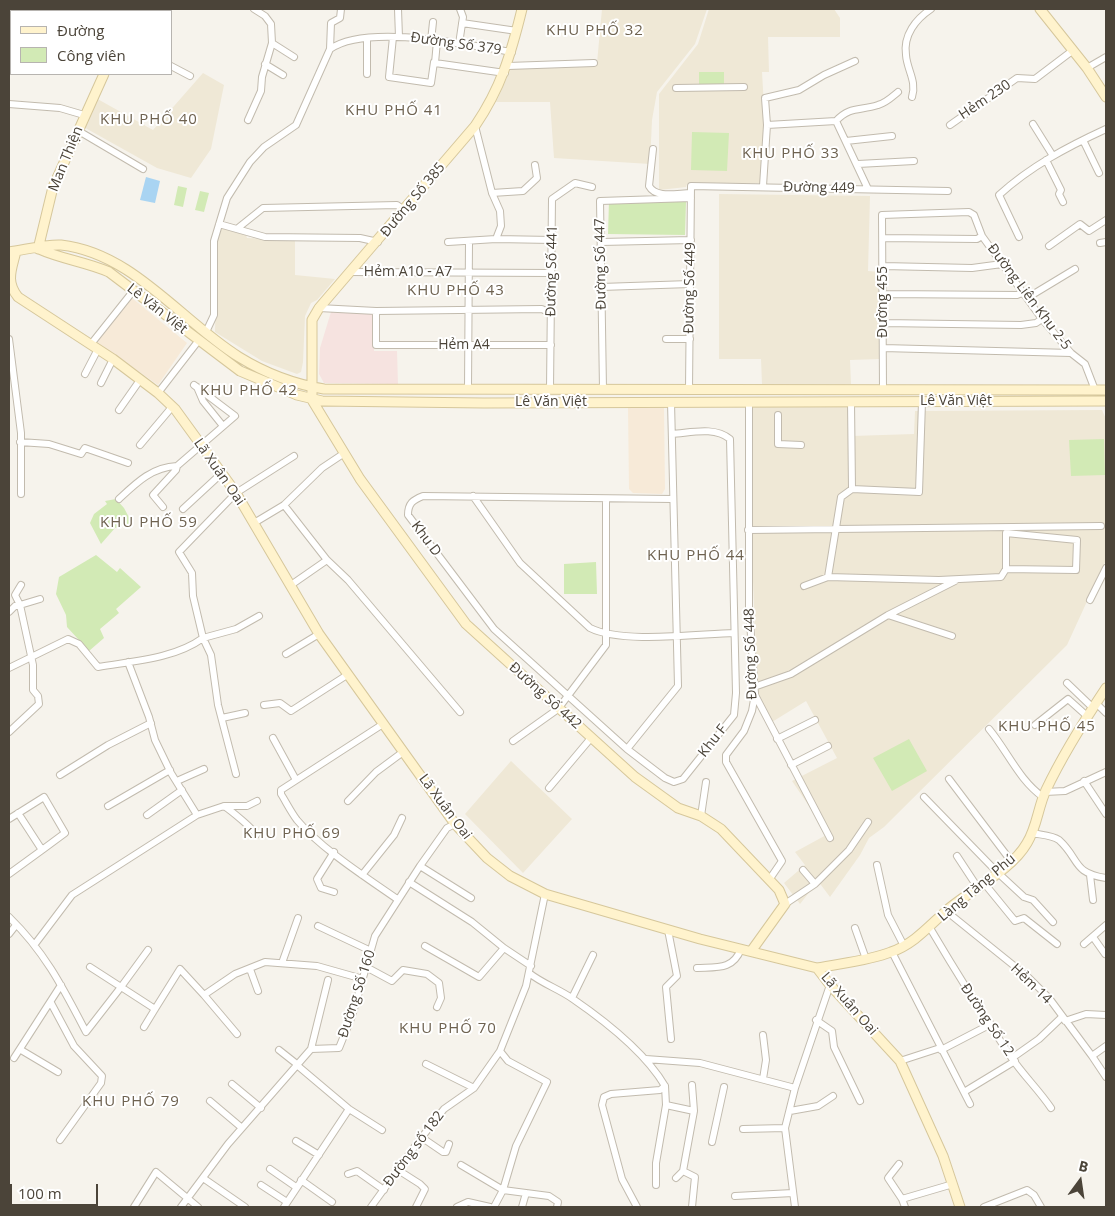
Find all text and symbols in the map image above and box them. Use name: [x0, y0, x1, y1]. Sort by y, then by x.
legend: [10, 10, 172, 75]
text: Đường: [57, 20, 104, 40]
district label: KHU PHỐ 32: [545, 22, 645, 40]
street label: Đường Số 379: [409, 29, 503, 59]
text: Công viên: [57, 45, 126, 65]
street label: Hẻm 230: [956, 77, 1014, 123]
district label: KHU PHỐ 41: [344, 102, 444, 120]
district label: KHU PHỐ 40: [99, 111, 199, 129]
street label: Man Thiện: [45, 124, 87, 194]
district label: KHU PHỐ 33: [741, 145, 841, 163]
street label: Đường Số 385: [377, 160, 449, 240]
street label: Đường 449: [783, 179, 855, 197]
street label: Đường Số 447: [592, 218, 610, 310]
street label: Đường Số 441: [543, 225, 561, 317]
street label: Đường Liên Khu 2-5: [984, 241, 1074, 353]
street label: Đường Số 449: [681, 242, 699, 334]
street label: Hẻm A10 - A7: [364, 264, 452, 280]
street label: Đường 455: [875, 266, 891, 338]
street label: Lê Văn Việt: [124, 280, 190, 338]
district label: KHU PHỐ 43: [406, 282, 506, 300]
street label: Hẻm A4: [438, 337, 490, 353]
district label: KHU PHỐ 42: [199, 382, 299, 400]
street label: Lê Văn Việt: [920, 393, 992, 409]
street label: Lê Văn Việt: [515, 394, 587, 410]
street label: Lã Xuân Oai: [190, 435, 248, 509]
district label: KHU PHỐ 59: [99, 514, 199, 532]
street label: Khu D: [407, 518, 445, 560]
district label: KHU PHỐ 44: [646, 547, 746, 565]
street label: Đường Số 448: [741, 608, 761, 700]
street label: Đường Số 442: [505, 659, 585, 733]
district label: KHU PHỐ 45: [997, 718, 1097, 736]
street label: Khu F: [695, 721, 731, 761]
street label: Lã Xuân Oai: [415, 771, 475, 843]
district label: KHU PHỐ 69: [242, 825, 342, 843]
street label: Làng Tăng Phú: [935, 851, 1019, 925]
street label: Đường Số 160: [335, 948, 379, 1040]
street label: Hẻm 14: [1007, 960, 1055, 1008]
street label: Lã Xuân Oai: [817, 969, 881, 1039]
street label: Đường Số 12: [957, 981, 1017, 1059]
district label: KHU PHỐ 70: [398, 1020, 498, 1038]
district label: KHU PHỐ 79: [81, 1093, 181, 1111]
street label: Đường số 182: [380, 1108, 448, 1190]
north arrow: [1055, 1156, 1105, 1206]
text: B: [1077, 1156, 1091, 1176]
scale bar: [12, 1174, 100, 1206]
text: 100 m: [18, 1183, 62, 1203]

